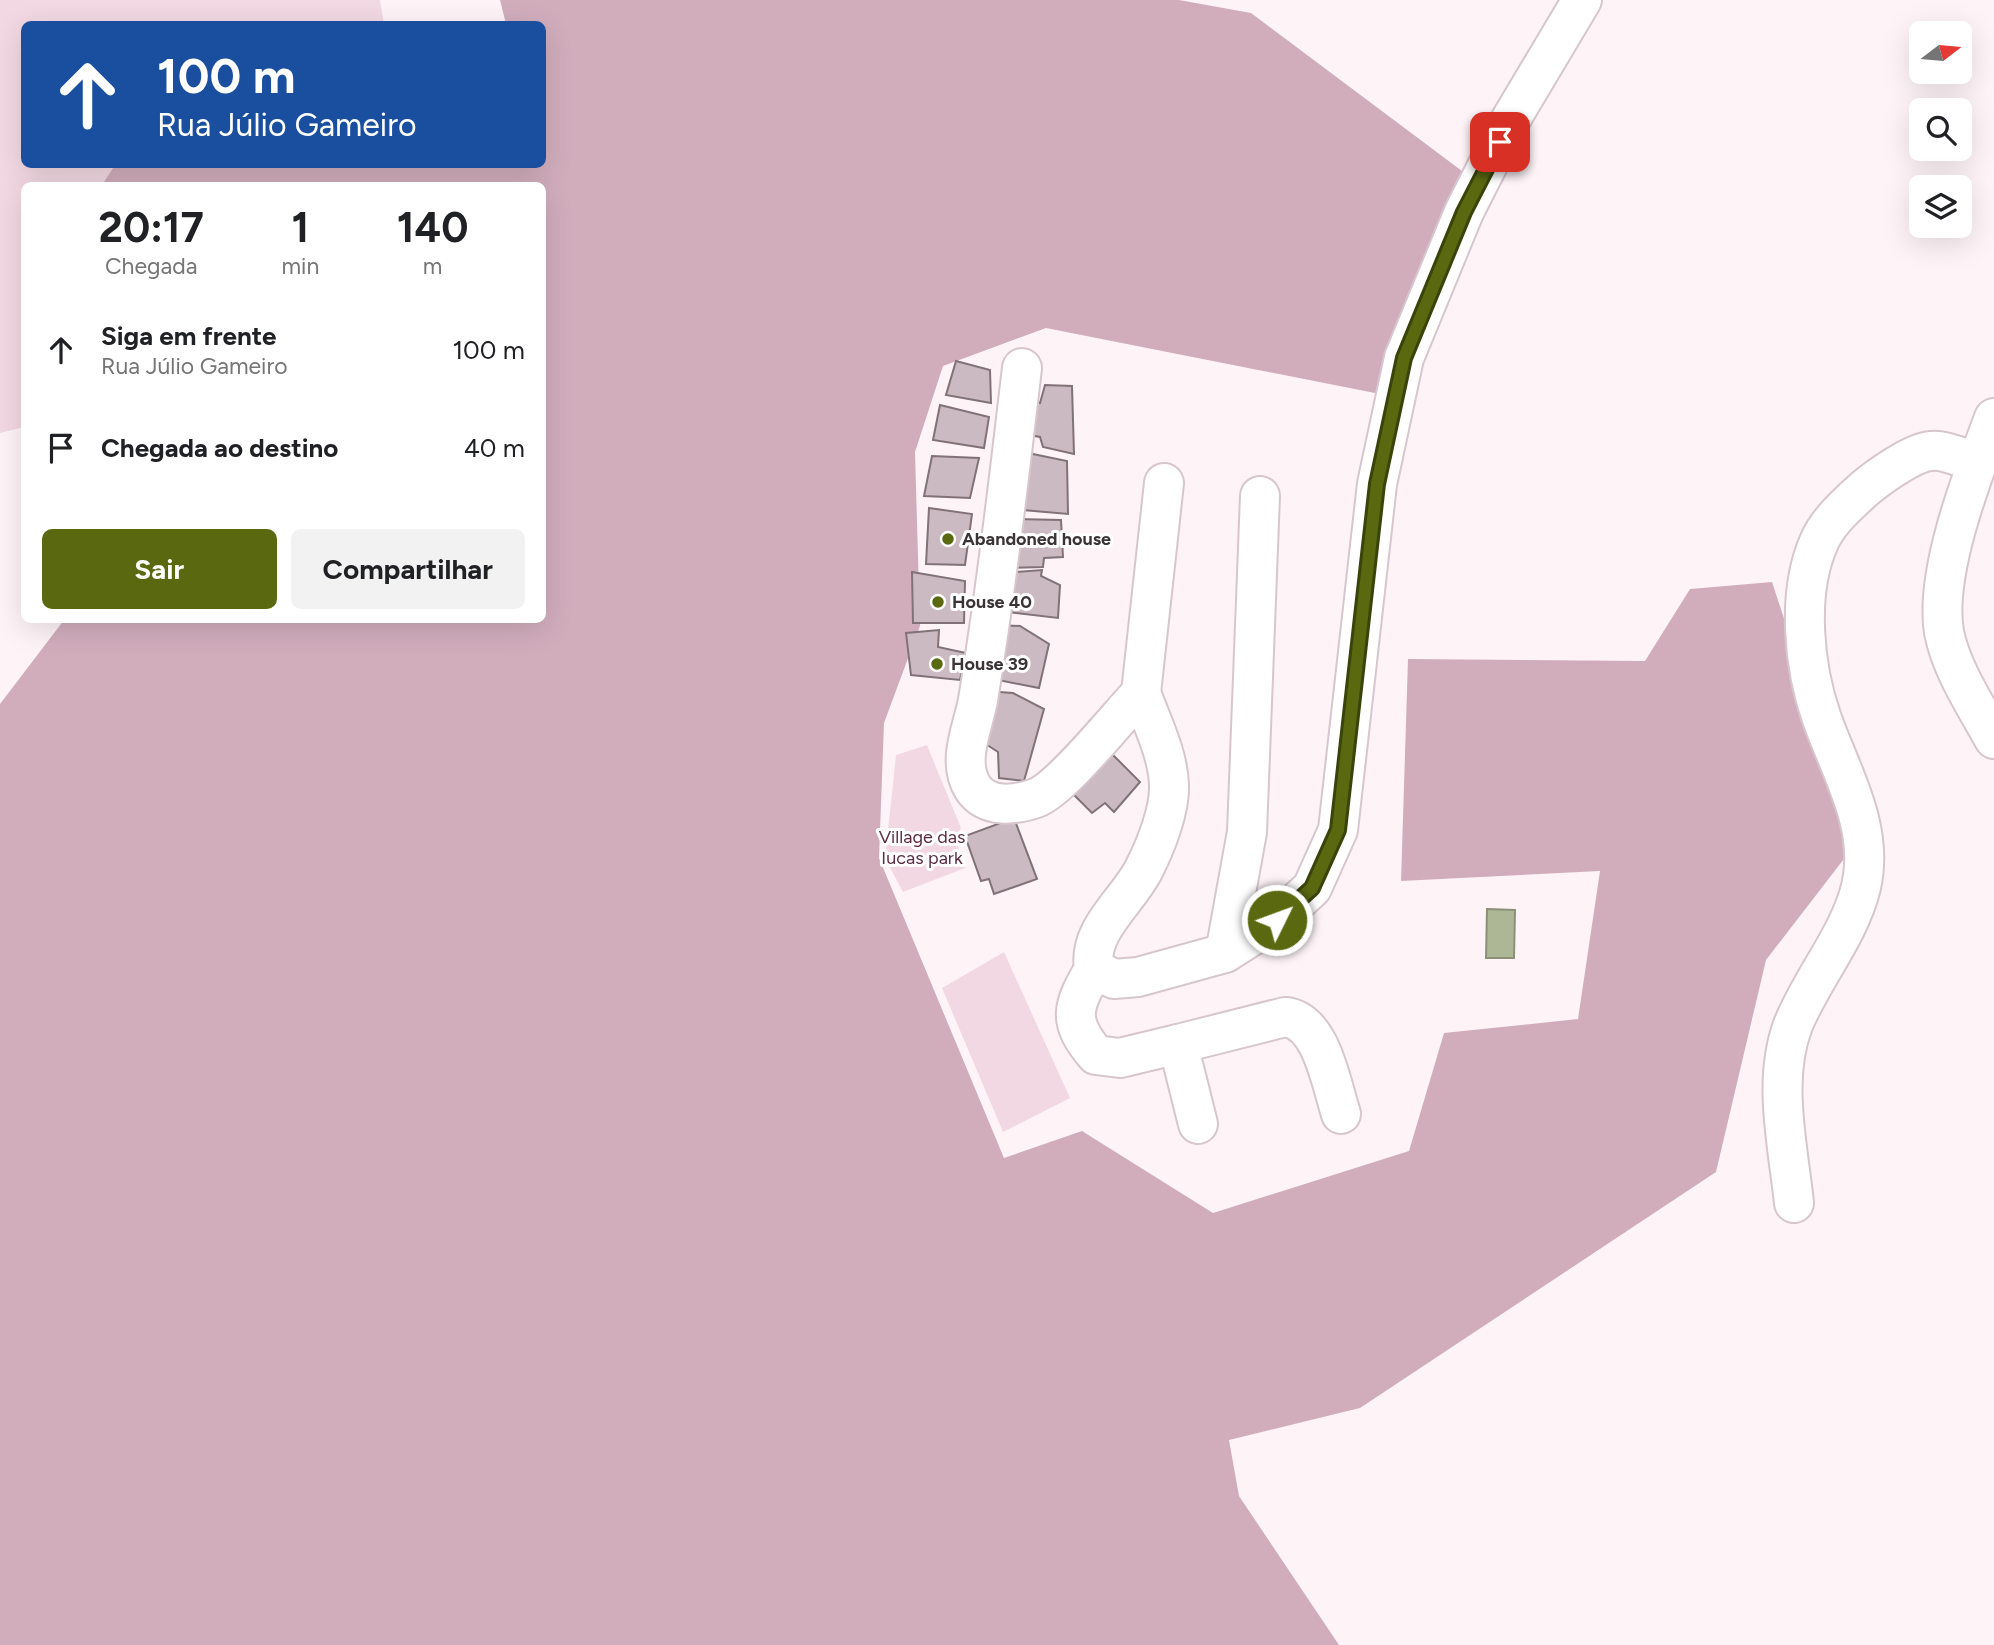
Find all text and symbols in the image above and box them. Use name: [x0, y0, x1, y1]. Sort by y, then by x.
north arrow: [1909, 21, 1972, 84]
map controls: [1909, 21, 1972, 238]
text: 100 m: [157, 46, 296, 105]
icon: ahead: [42, 49, 133, 140]
button: search: [1909, 98, 1972, 161]
text: Rua Júlio Gameiro: [157, 106, 417, 144]
pin: [1470, 112, 1530, 172]
icon: arrive: [1481, 123, 1519, 161]
button: layers: [1909, 175, 1972, 238]
text: 20:17: [99, 202, 204, 253]
text: 1: [291, 202, 309, 253]
text: 140: [397, 202, 468, 253]
text: Chegada: [105, 252, 197, 280]
text: min: [281, 252, 319, 280]
text: m: [423, 252, 442, 280]
text: Siga em frente: [101, 320, 276, 352]
icon: ahead: [42, 331, 80, 369]
text: 100 m: [452, 334, 525, 366]
text: Rua Júlio Gameiro: [101, 352, 288, 380]
icon: arrive: [42, 429, 80, 467]
text: Chegada ao destino: [101, 432, 338, 464]
text: 40 m: [464, 432, 525, 464]
place label: Abandoned house: [962, 528, 1111, 550]
button: Sair: [42, 529, 277, 609]
button: Compartilhar: [291, 529, 525, 609]
marker: Abandoned house: [940, 531, 956, 547]
place label: House 40: [952, 591, 1032, 613]
marker: House 40: [930, 594, 946, 610]
place label: House 39: [951, 653, 1028, 675]
marker: House 39: [929, 656, 945, 672]
park label: Village das Iucas park: [879, 826, 965, 869]
position arrow: [1240, 883, 1314, 957]

